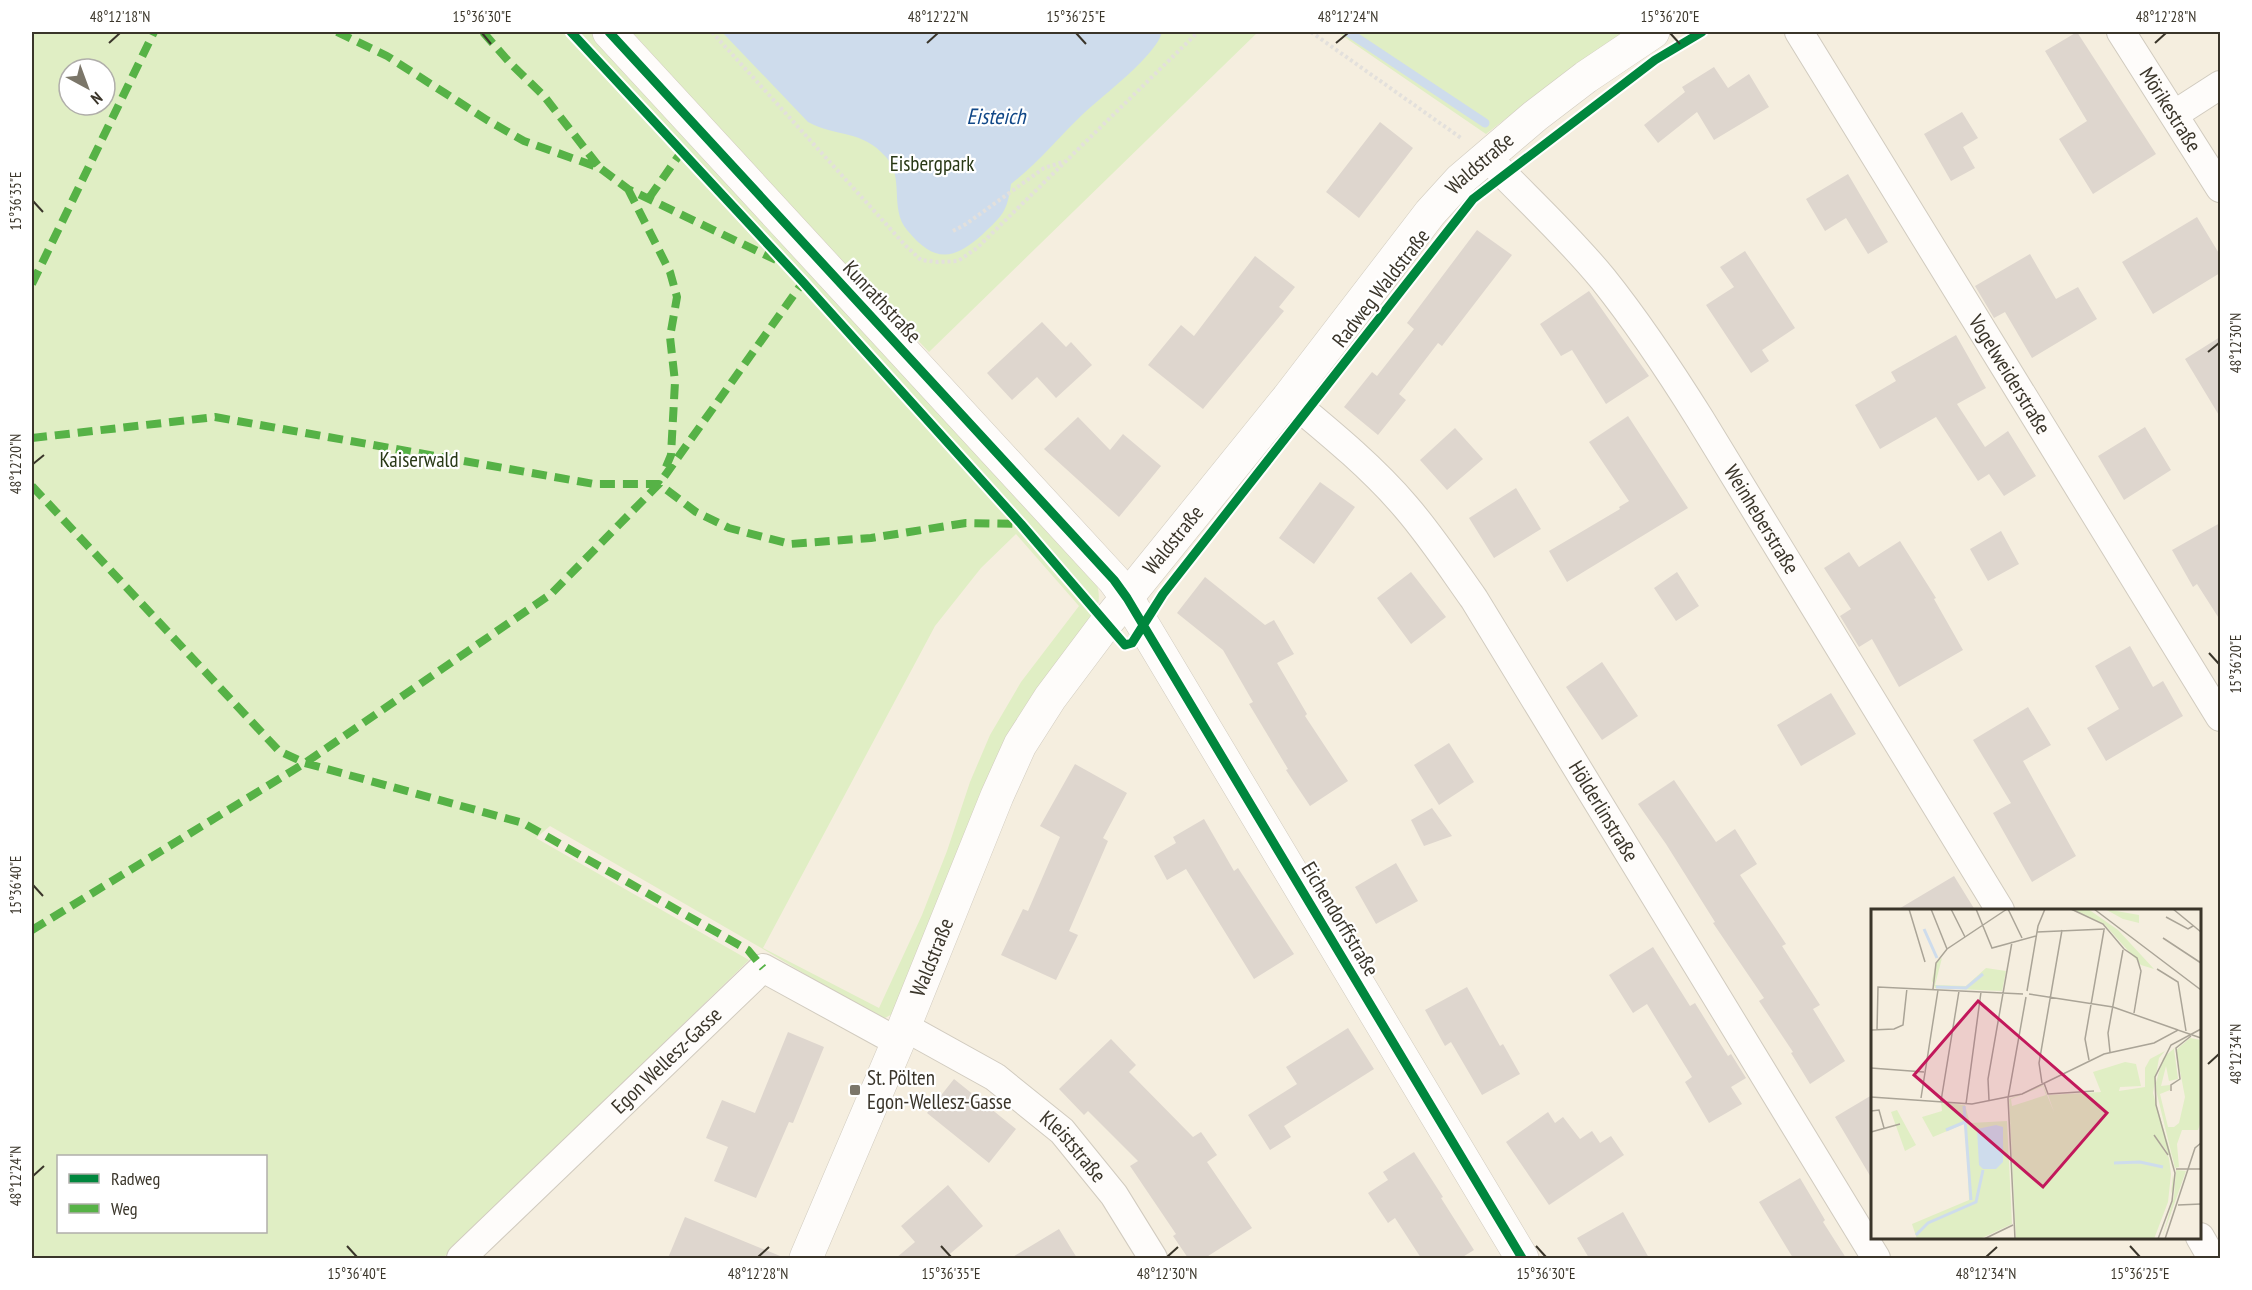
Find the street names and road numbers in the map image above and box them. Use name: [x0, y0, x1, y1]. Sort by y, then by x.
street label: Mörikestraße: [2134, 62, 2208, 157]
street label: Waldstraße: [1439, 126, 1519, 200]
street label: Radweg Waldstraße: [1326, 223, 1435, 352]
street label: Kunrathstraße: [837, 255, 927, 349]
street label: Vogelweiderstraße: [1962, 309, 2057, 439]
street label: Weinheberstraße: [1718, 460, 1806, 579]
street label: Waldstraße: [1137, 499, 1209, 580]
street label: Hölderlinstraße: [1563, 756, 1645, 867]
street label: Eichendorffstraße: [1296, 857, 1385, 981]
street label: Waldstraße: [904, 914, 959, 1000]
street label: Egon Wellesz-Gasse: [605, 1001, 727, 1119]
street label: Kleiststraße: [1034, 1104, 1112, 1188]

